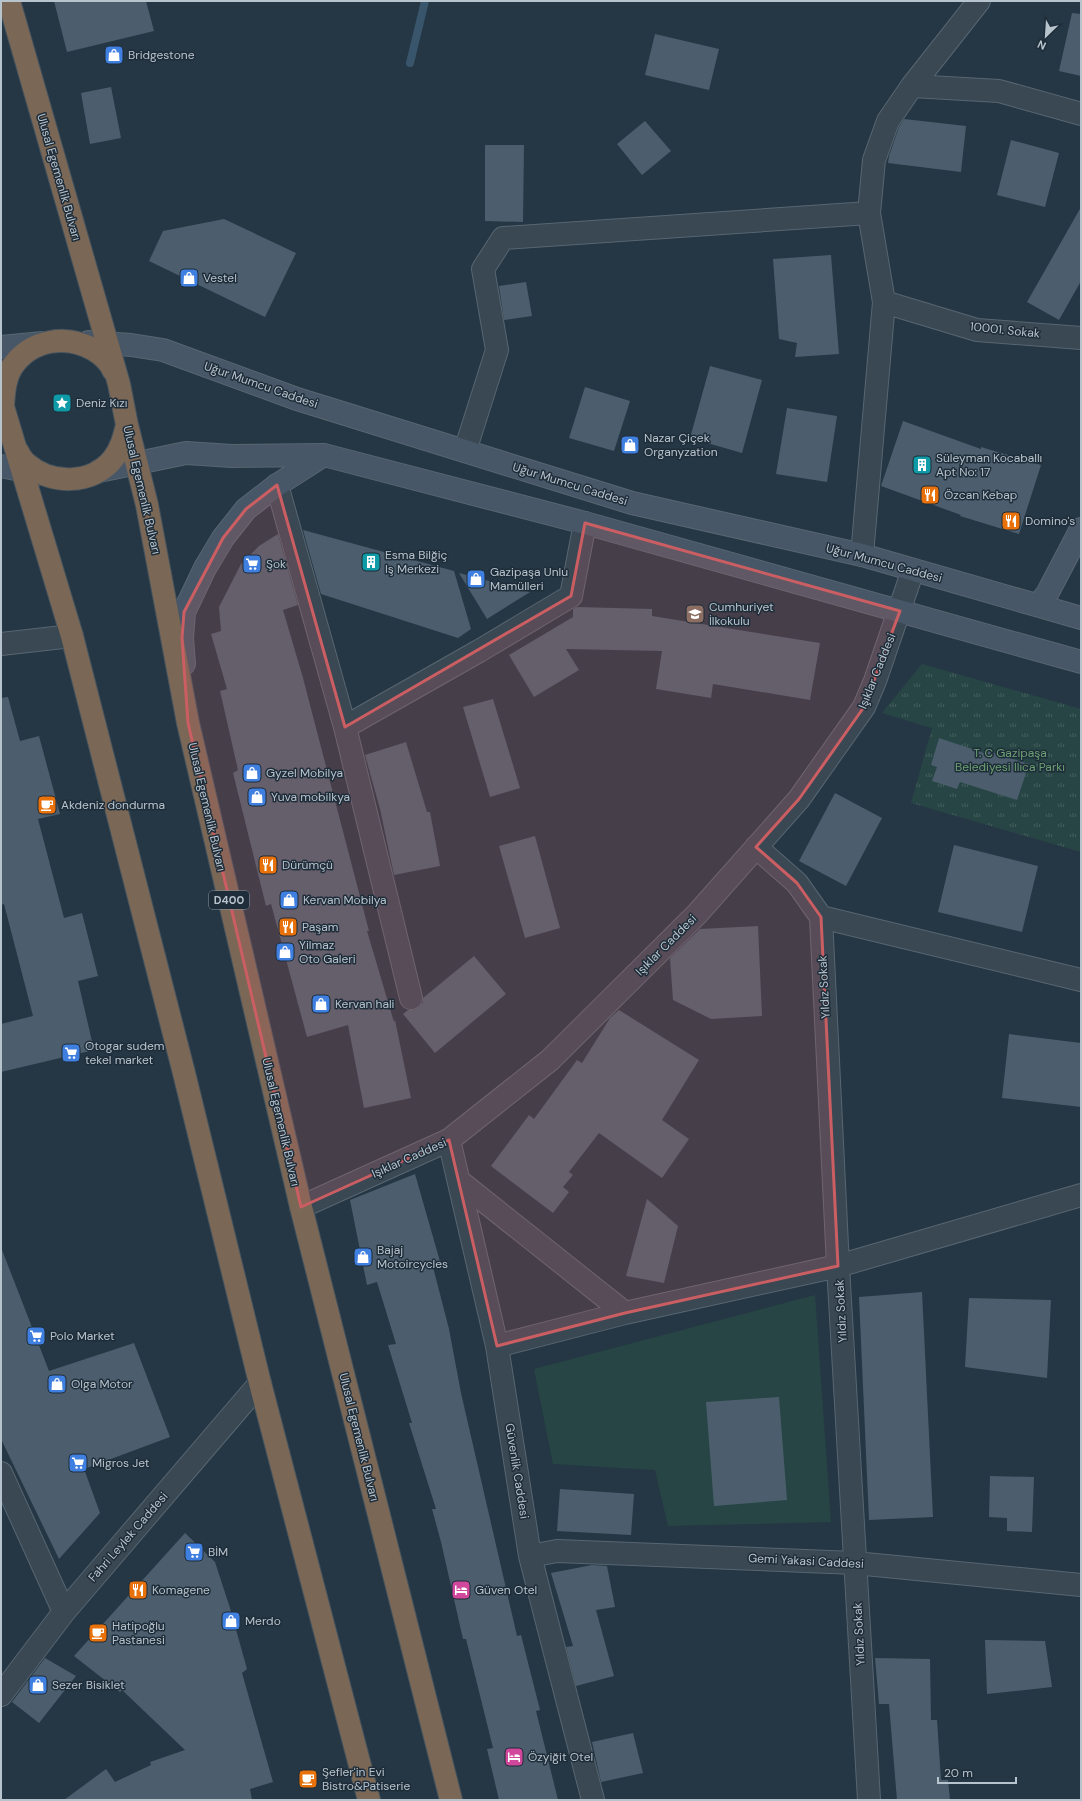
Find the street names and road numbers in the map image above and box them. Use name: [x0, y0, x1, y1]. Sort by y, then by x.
street label: Ulusal Egemenlik Bulvarı: [33, 112, 85, 242]
street label: 10001. Sokak: [969, 318, 1041, 342]
street label: Uğur Mumcu Caddesi: [202, 358, 320, 412]
street label: Ulusal Egemenlik Bulvarı: [119, 424, 165, 556]
street label: Uğur Mumcu Caddesi: [510, 459, 630, 509]
street label: Uğur Mumcu Caddesi: [824, 540, 944, 586]
street label: Işıklar Caddesi: [855, 631, 900, 711]
street label: Ulusal Egemenlik Bulvarı: [184, 741, 230, 873]
road number: D400: [209, 891, 249, 909]
street label: Işıklar Caddesi: [632, 911, 700, 979]
street label: Yıldız Sokak: [814, 955, 834, 1019]
street label: Ulusal Egemenlik Bulvarı: [258, 1056, 304, 1188]
street label: Işıklar Caddesi: [369, 1134, 449, 1182]
street label: Yıldız Sokak: [831, 1279, 851, 1343]
street label: Ulusal Egemenlik Bulvarı: [335, 1371, 383, 1503]
street label: Güvenlik Caddesi: [502, 1422, 532, 1520]
street label: Fahri Leylek Caddesi: [85, 1489, 171, 1585]
street label: Gemi Yakasi Caddesi: [748, 1550, 864, 1572]
street label: Yıldız Sokak: [849, 1602, 869, 1666]

